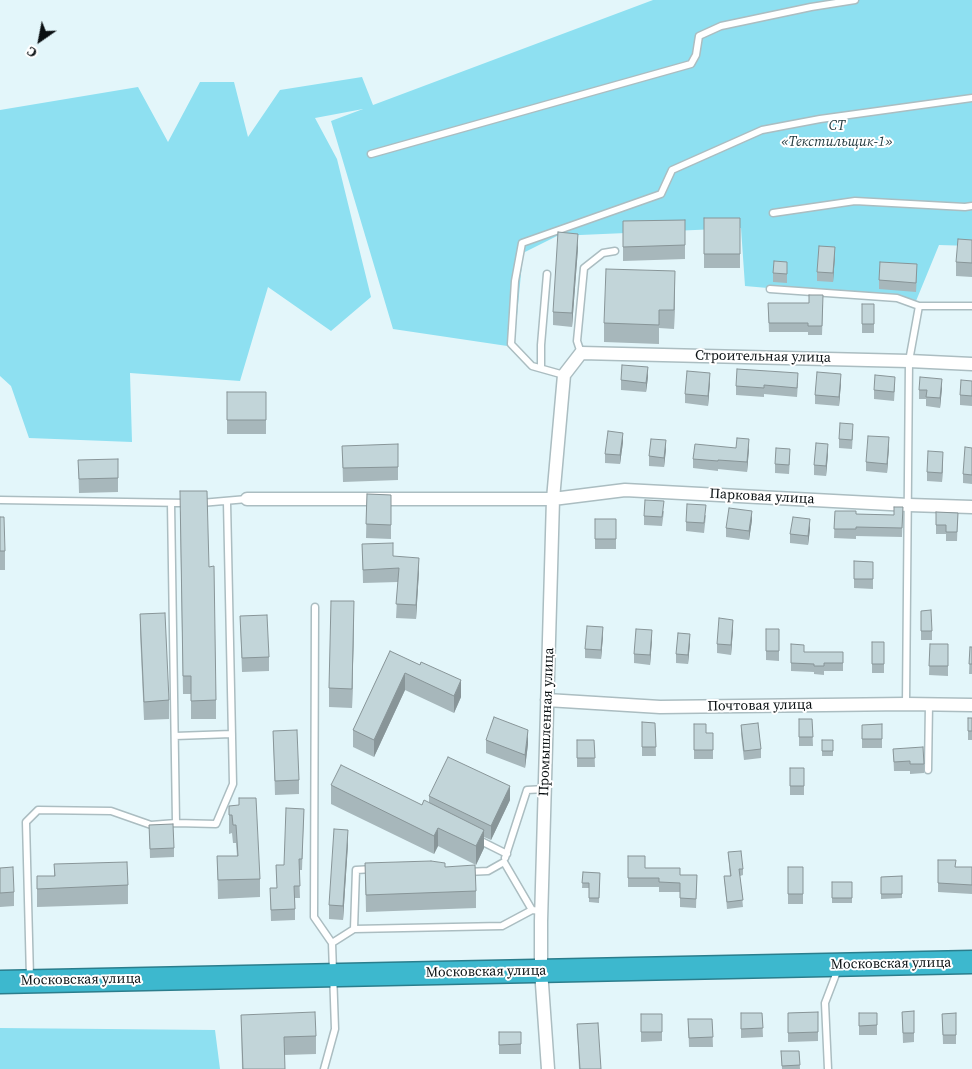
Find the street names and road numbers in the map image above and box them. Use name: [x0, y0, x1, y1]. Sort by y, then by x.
street label: Строительная улица: [695, 347, 831, 367]
street label: Парковая улица: [709, 486, 815, 508]
street label: Промышленная улица: [536, 647, 558, 797]
street label: Почтовая улица: [707, 697, 813, 715]
street label: Московская улица: [830, 955, 952, 973]
street label: Московская улица: [425, 963, 547, 981]
street label: Московская улица: [20, 971, 142, 989]

